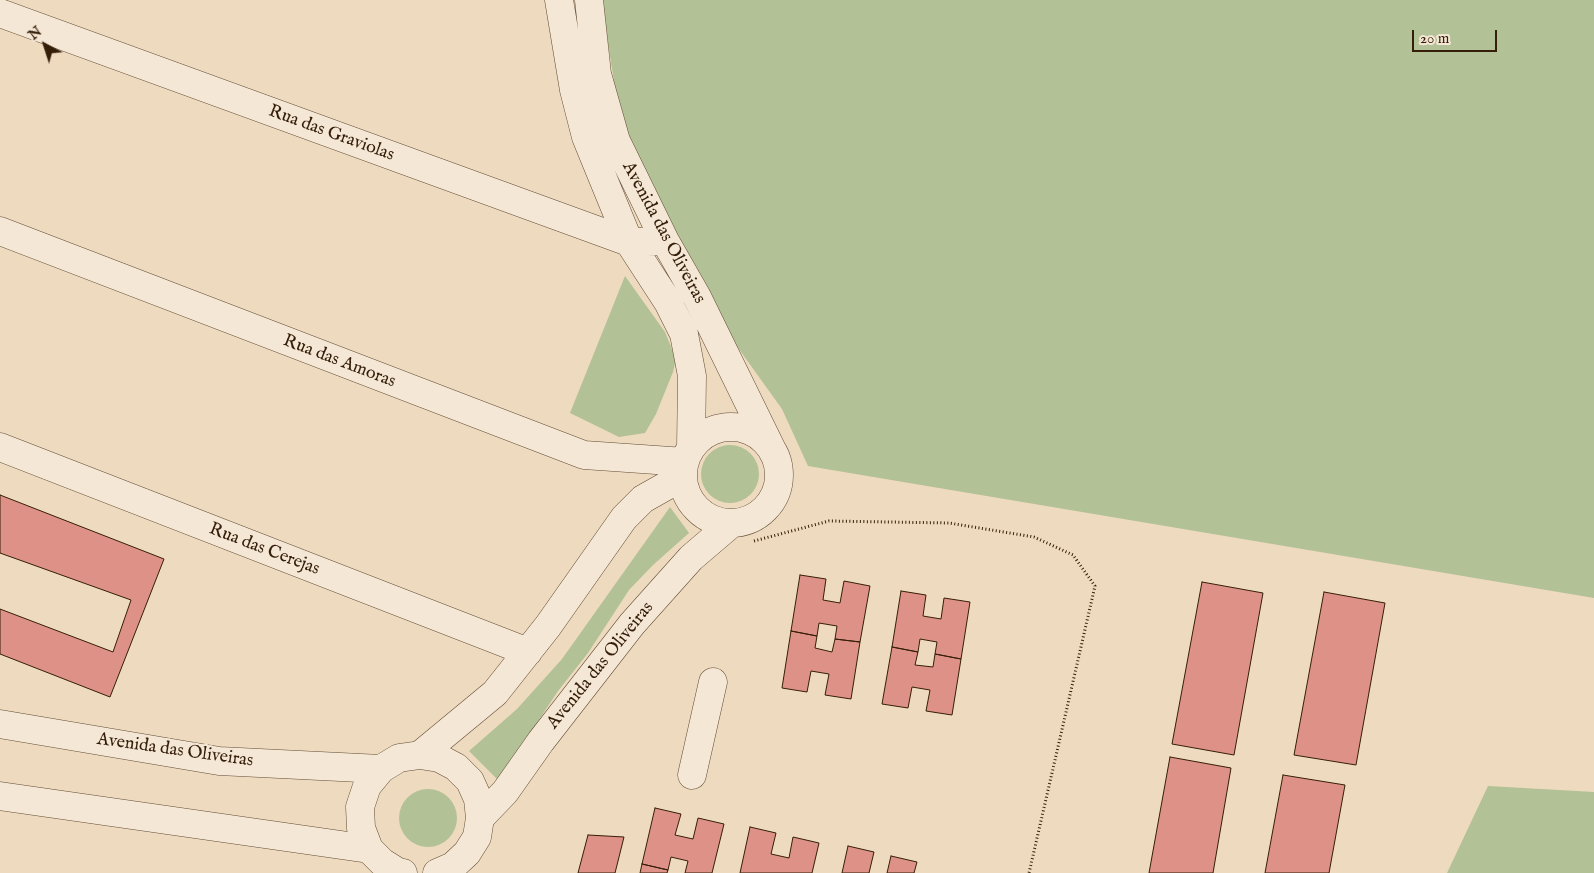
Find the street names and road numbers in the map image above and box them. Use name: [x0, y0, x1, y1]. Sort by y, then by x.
street label: Rua das Graviolas: [265, 101, 397, 167]
street label: Avenida das Oliveiras: [617, 158, 709, 308]
street label: Rua das Amoras: [280, 331, 398, 393]
street label: Rua das Cerejas: [206, 519, 322, 581]
street label: Avenida das Oliveiras: [543, 598, 659, 734]
street label: Avenida das Oliveiras: [96, 729, 254, 773]

